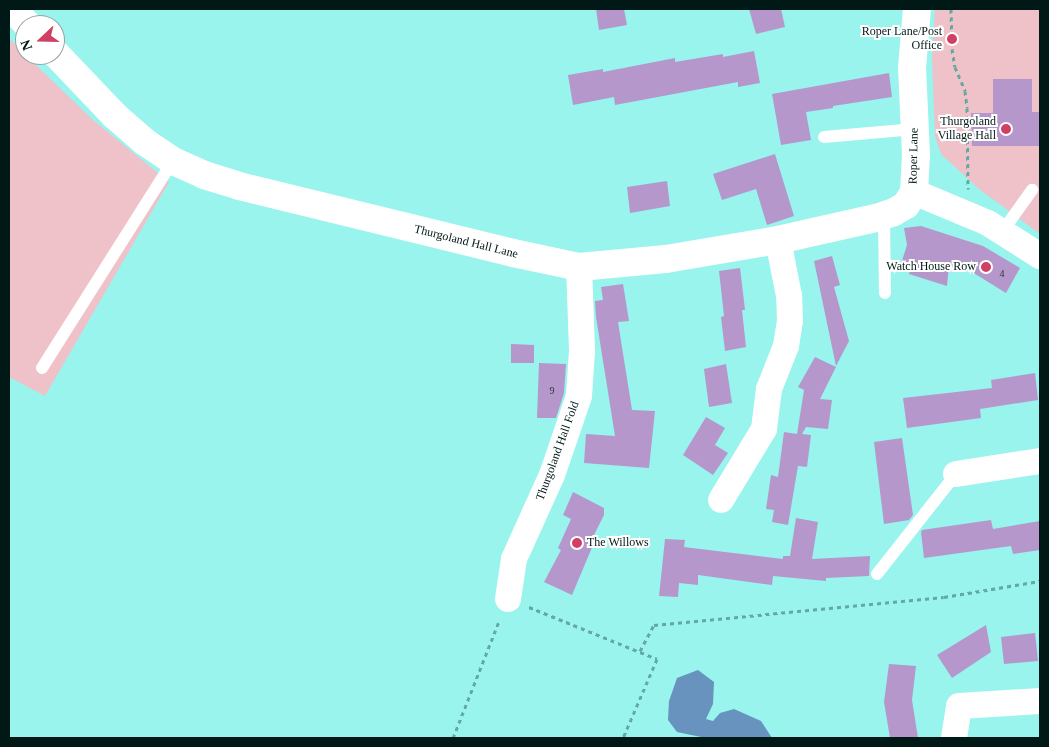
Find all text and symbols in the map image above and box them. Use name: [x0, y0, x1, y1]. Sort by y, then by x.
north arrow: [15, 15, 65, 65]
place label: Roper Lane/Post Office: [862, 25, 942, 53]
marker: Roper Lane/Post Office: [946, 33, 958, 45]
text: N: [18, 38, 35, 53]
place label: Thurgoland Village Hall: [938, 115, 996, 143]
marker: Thurgoland Village Hall: [1000, 123, 1012, 135]
street label: Roper Lane: [906, 128, 922, 184]
street label: Thurgoland Hall Lane: [413, 222, 519, 262]
place label: Watch House Row: [886, 260, 976, 274]
marker: Watch House Row: [980, 261, 992, 273]
house number: 4: [1000, 268, 1004, 280]
house number: 9: [550, 385, 554, 397]
street label: Thurgoland Hall Fold: [533, 399, 583, 503]
place label: The Willows: [587, 536, 649, 550]
marker: The Willows: [571, 537, 583, 549]

